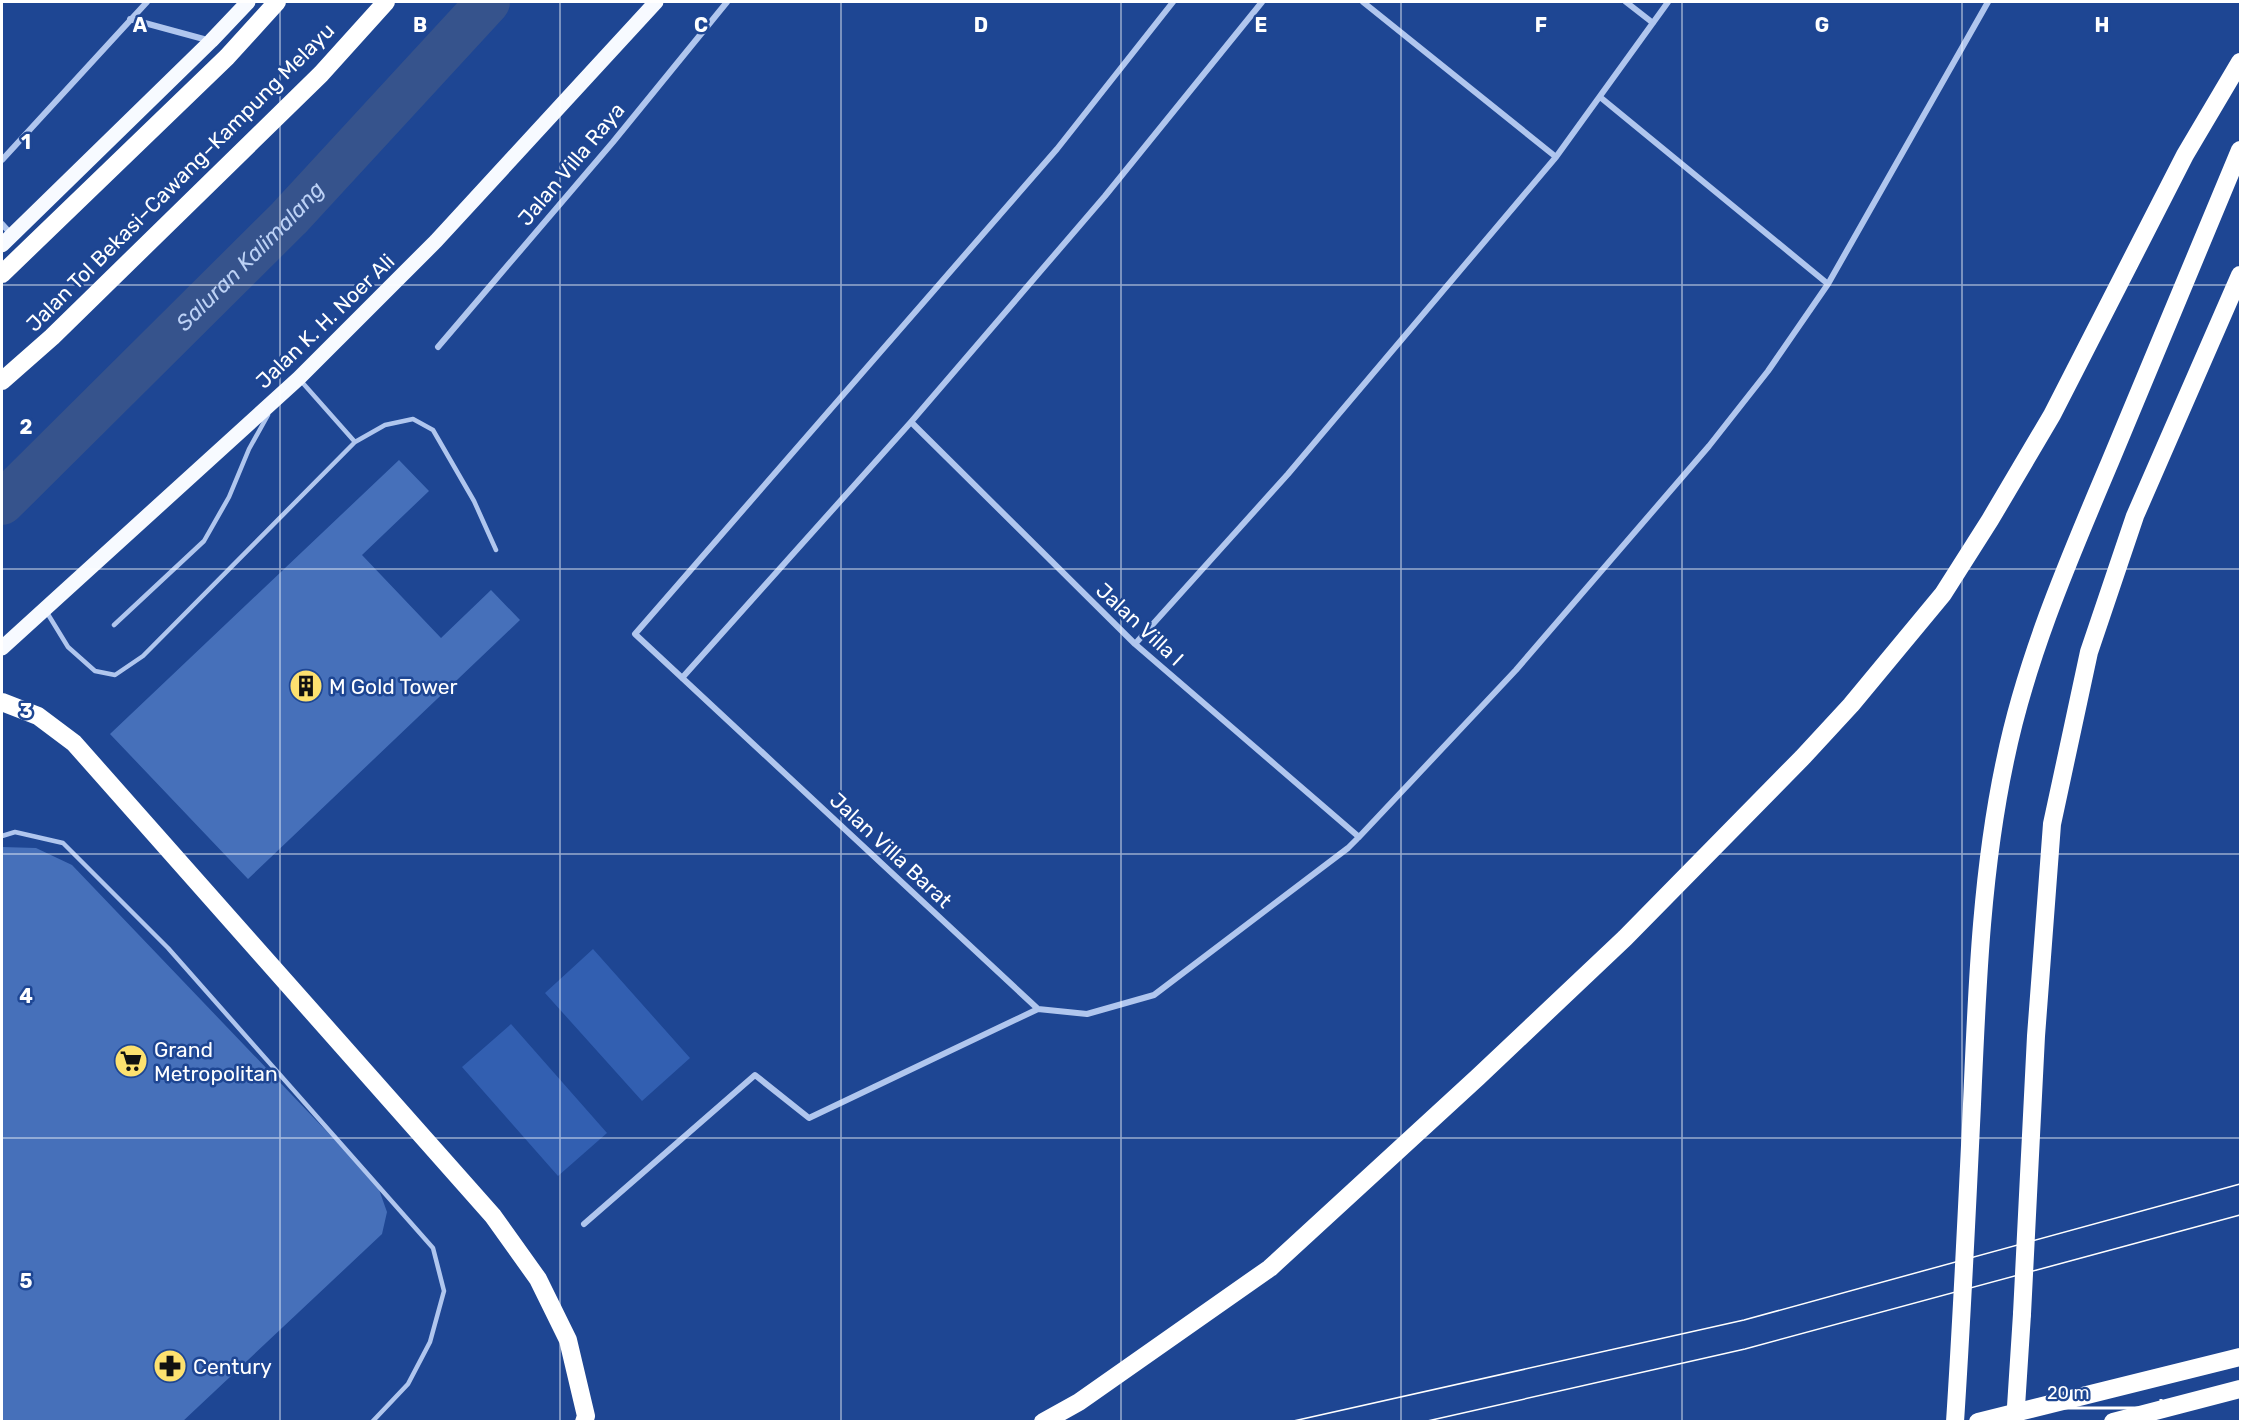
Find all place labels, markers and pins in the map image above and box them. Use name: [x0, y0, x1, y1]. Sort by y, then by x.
building icon: M Gold Tower: [288, 668, 324, 704]
place label: M Gold Tower: [329, 674, 458, 699]
place label: Grand Metropolitan: [154, 1037, 278, 1086]
supermarket icon: Grand Metropolitan: [113, 1043, 149, 1079]
pharmacy icon: Century: [152, 1348, 188, 1384]
place label: Century: [193, 1354, 272, 1379]

